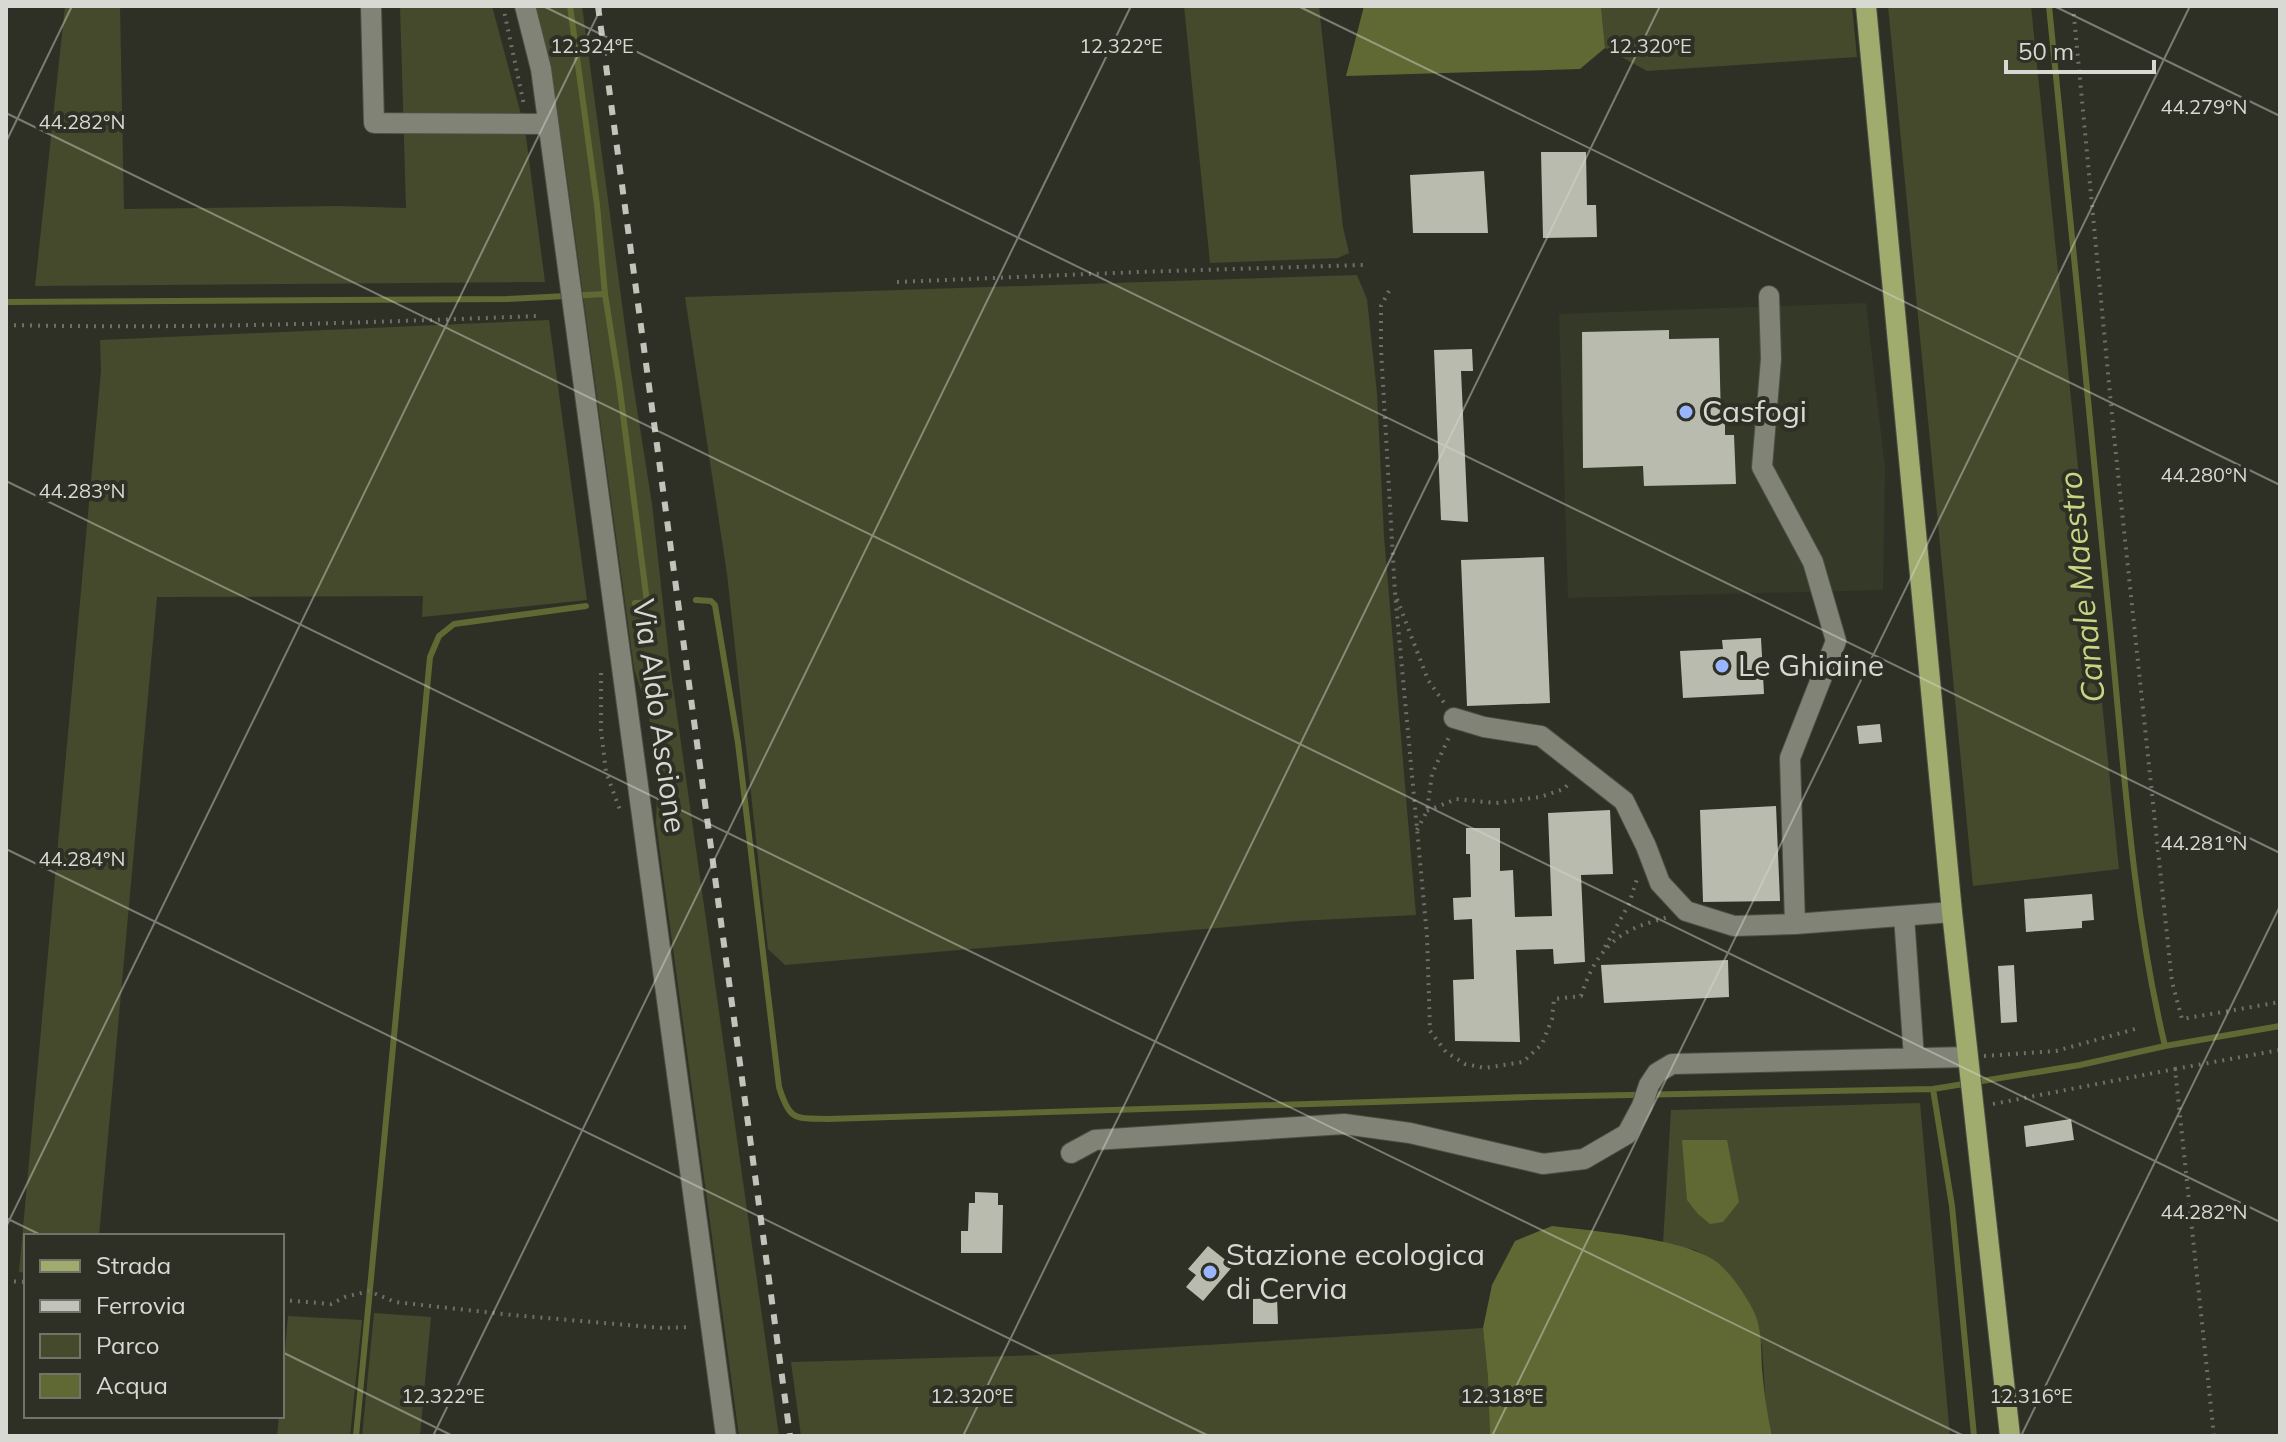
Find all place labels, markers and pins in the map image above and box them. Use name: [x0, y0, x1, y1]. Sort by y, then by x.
place label: Casfogi: [1702, 392, 1807, 430]
marker: Casfogi: [1677, 403, 1695, 421]
place label: Le Ghiaine: [1738, 646, 1884, 684]
marker: Le Ghiaine: [1713, 657, 1731, 675]
place label: Stazione ecologica di Cervia: [1226, 1235, 1485, 1307]
marker: Stazione ecologica di Cervia: [1201, 1263, 1219, 1281]

